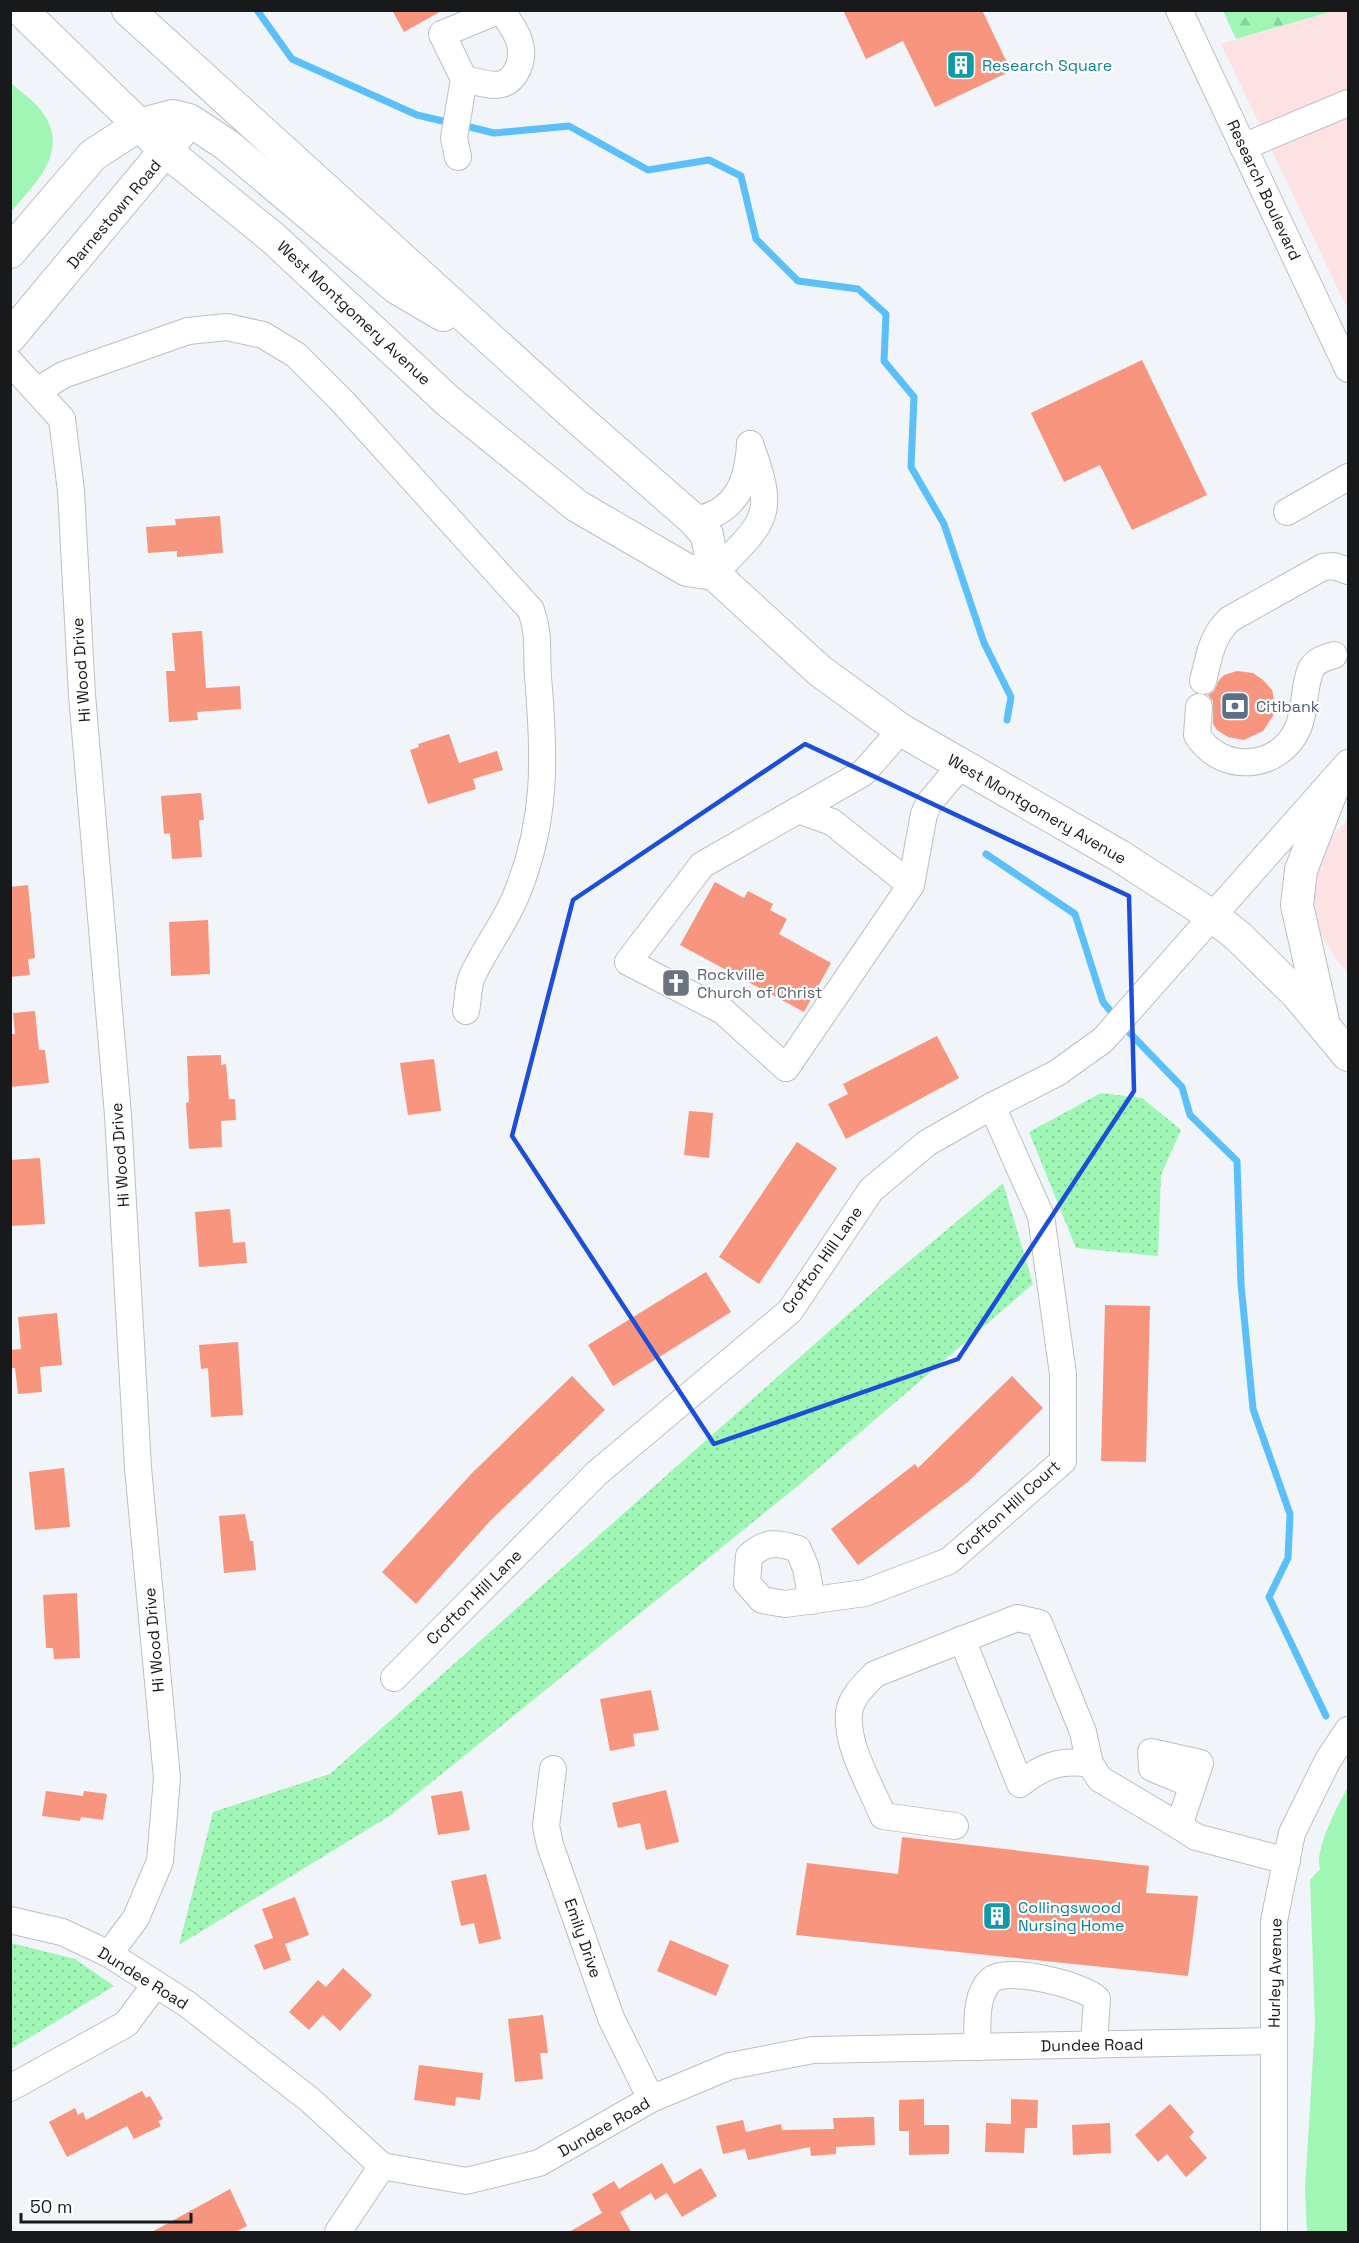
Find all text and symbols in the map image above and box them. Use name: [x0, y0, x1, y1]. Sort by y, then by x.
building icon: Research Square: [945, 49, 977, 81]
place label: Research Square: [982, 55, 1112, 76]
street label: Research Boulevard: [1222, 116, 1306, 264]
street label: Darnestown Road: [62, 155, 166, 273]
street label: West Montgomery Avenue: [273, 236, 435, 390]
street label: Hi Wood Drive: [67, 617, 95, 723]
bank icon: Citibank: [1219, 690, 1251, 722]
place label: Citibank: [1256, 696, 1320, 717]
street label: West Montgomery Avenue: [944, 749, 1130, 869]
place label: Rockville Church of Christ: [697, 964, 822, 1003]
church icon: Rockville Church of Christ: [660, 967, 692, 999]
street label: Hi Wood Drive: [106, 1102, 134, 1208]
street label: Crofton Hill Lane: [777, 1202, 867, 1318]
street label: Crofton Hill Court: [952, 1456, 1064, 1560]
street label: Crofton Hill Lane: [422, 1545, 526, 1649]
street label: Hi Wood Drive: [139, 1587, 169, 1693]
street label: Emily Drive: [560, 1895, 606, 1981]
place label: Collingswood Nursing Home: [1018, 1897, 1124, 1936]
building icon: Collingswood Nursing Home: [981, 1900, 1013, 1932]
street label: Hurley Avenue: [1264, 1918, 1286, 2028]
street label: Dundee Road: [94, 1942, 192, 2014]
street label: Dundee Road: [1040, 2034, 1144, 2056]
street label: Dundee Road: [554, 2092, 654, 2162]
scale bar: [21, 2186, 190, 2224]
text: 50 m: [30, 2195, 72, 2218]

